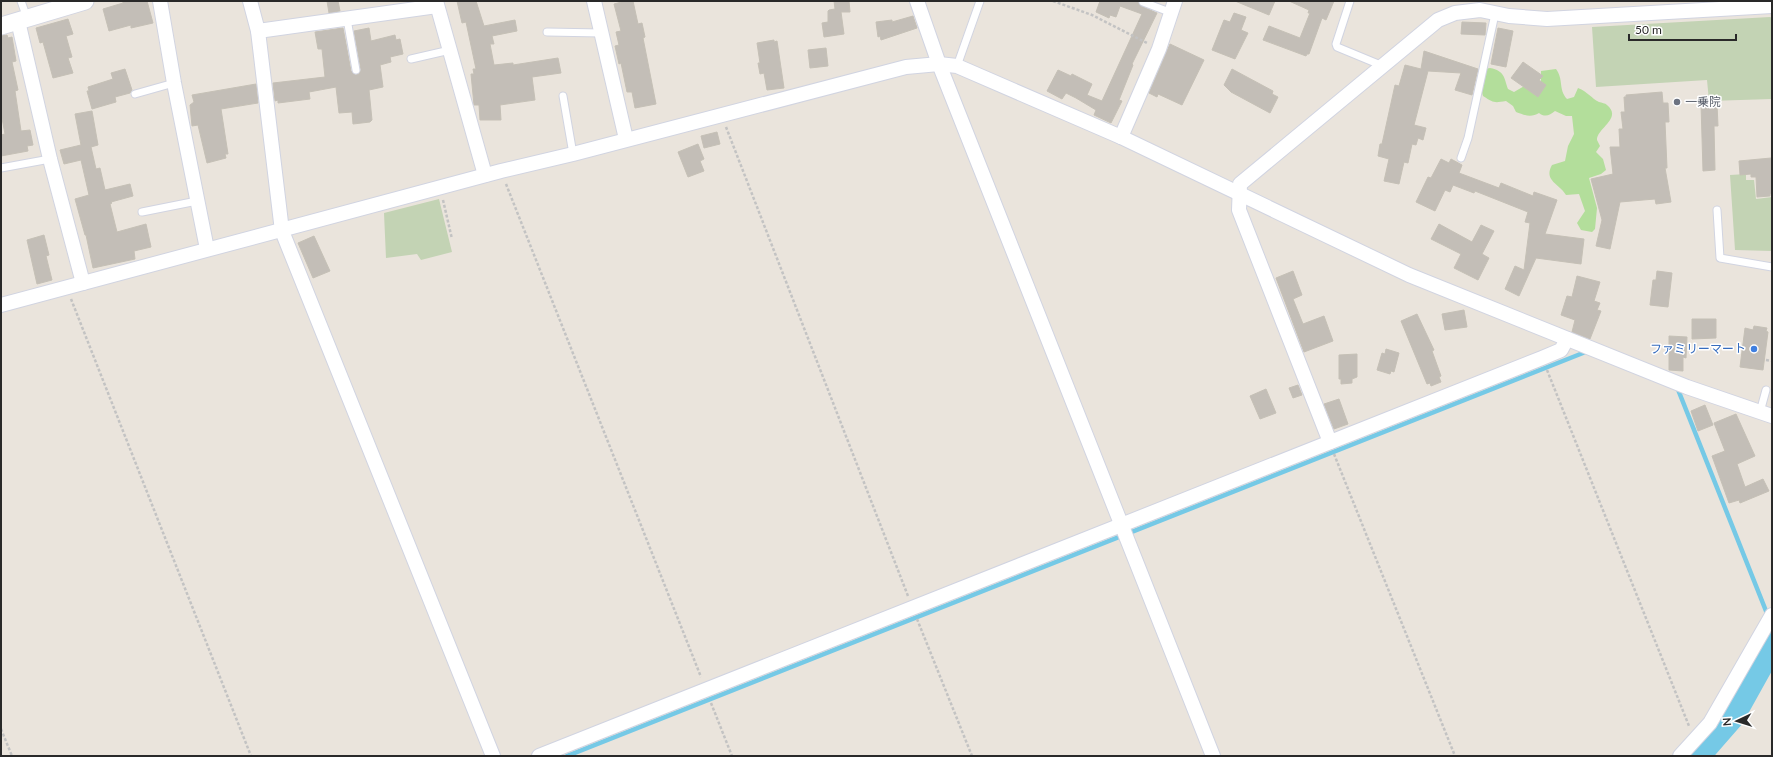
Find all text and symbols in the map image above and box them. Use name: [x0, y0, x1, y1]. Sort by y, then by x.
scale bar: [1629, 16, 1736, 42]
text: 50 m: [1635, 22, 1662, 37]
place label: 一乗院: [1685, 94, 1721, 109]
marker: 一乗院: [1672, 97, 1682, 107]
place label: ファミリーマート: [1650, 341, 1746, 356]
marker: ファミリーマート: [1749, 344, 1759, 354]
north arrow: [1717, 701, 1757, 741]
text: N: [1720, 717, 1733, 726]

